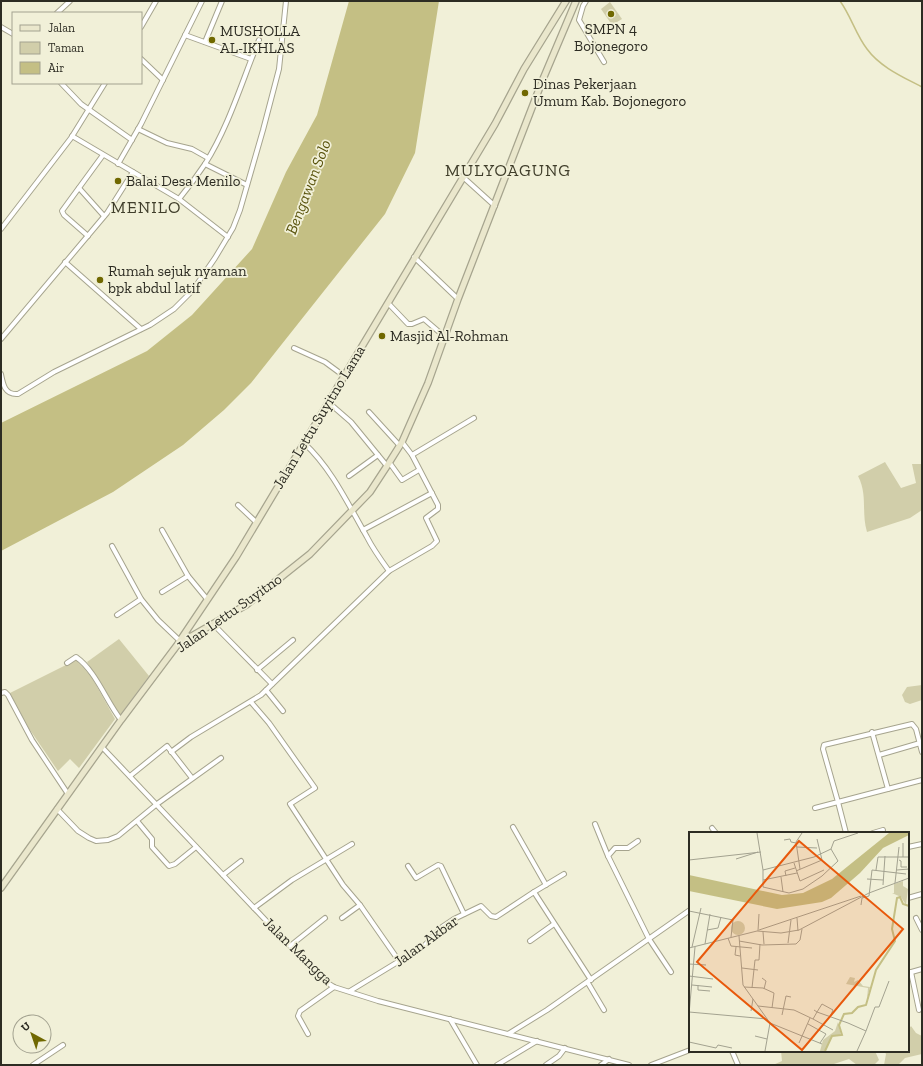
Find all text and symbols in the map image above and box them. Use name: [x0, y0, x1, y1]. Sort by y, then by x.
marker: SMPN 4 Bojonegoro: [606, 9, 616, 19]
legend: [12, 12, 142, 84]
place label: SMPN 4 Bojonegoro: [574, 20, 648, 55]
text: Jalan: [48, 21, 75, 35]
place label: MUSHOLLA AL-IKHLAS: [220, 22, 300, 57]
marker: MUSHOLLA AL-IKHLAS: [207, 35, 217, 45]
text: Taman: [48, 41, 84, 55]
text: Air: [48, 61, 64, 75]
place label: Dinas Pekerjaan Umum Kab. Bojonegoro: [533, 75, 687, 110]
marker: Dinas Pekerjaan Umum Kab. Bojonegoro: [520, 88, 530, 98]
water label: Bengawan Solo: [281, 137, 335, 237]
district label: MULYOAGUNG: [445, 160, 571, 180]
place label: Balai Desa Menilo: [126, 172, 241, 190]
marker: Balai Desa Menilo: [113, 176, 123, 186]
district label: MENILO: [111, 197, 181, 217]
place label: Rumah sejuk nyaman bpk abdul latif: [107, 262, 247, 297]
marker: Rumah sejuk nyaman bpk abdul latif: [95, 275, 105, 285]
place label: Masjid Al-Rohman: [390, 327, 509, 345]
marker: Masjid Al-Rohman: [377, 331, 387, 341]
street label: Jalan Lettu Suyitno Lama: [269, 342, 369, 492]
street label: Jalan Lettu Suyitno: [173, 570, 286, 656]
inset map: [689, 832, 909, 1052]
street label: Jalan Akbar: [390, 912, 462, 970]
street label: Jalan Mangga: [260, 913, 336, 989]
north arrow: [12, 1014, 52, 1054]
text: U: [19, 1019, 33, 1034]

